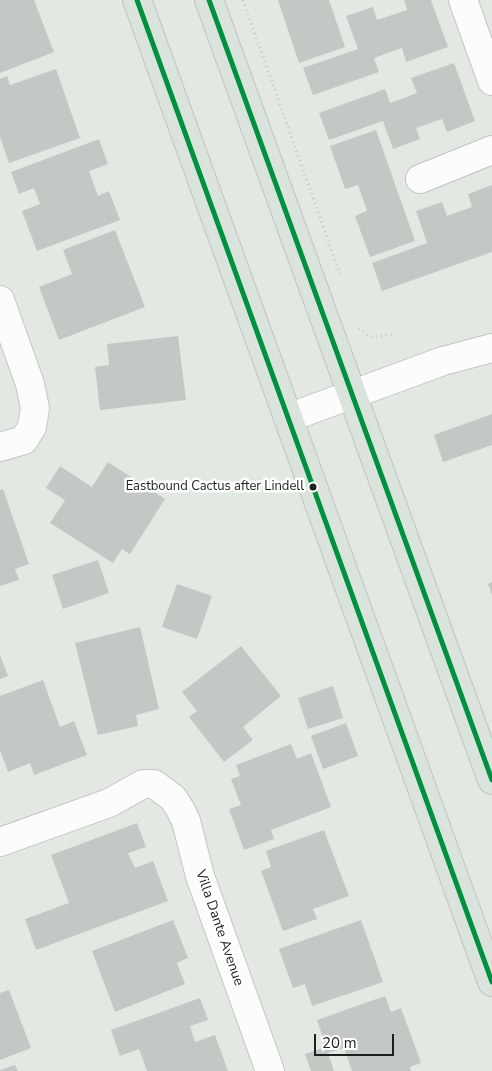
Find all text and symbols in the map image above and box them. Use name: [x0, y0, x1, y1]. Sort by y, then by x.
place label: Eastbound Cactus after Lindell: [126, 479, 304, 495]
marker: Eastbound Cactus after Lindell: [308, 482, 318, 492]
street label: Villa Dante Avenue: [191, 868, 247, 988]
scale bar: [317, 1024, 397, 1056]
text: 20 m: [322, 1033, 357, 1053]

